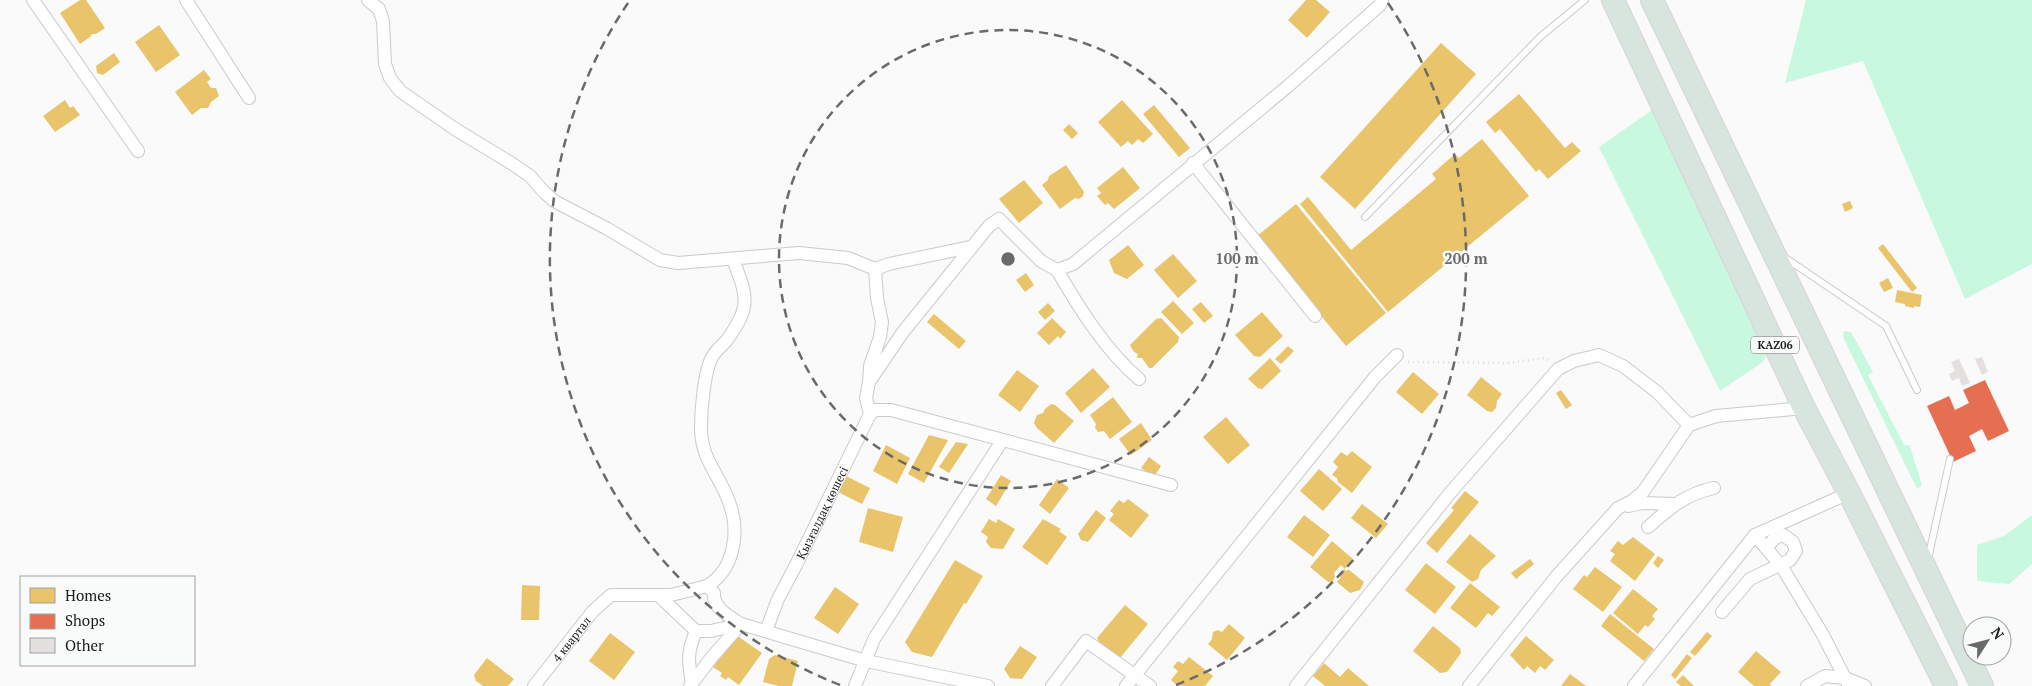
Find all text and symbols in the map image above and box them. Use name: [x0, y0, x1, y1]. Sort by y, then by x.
text: 100 m: [1215, 248, 1259, 268]
text: 200 m: [1444, 248, 1488, 268]
centre of rings: [999, 250, 1017, 268]
road number: KАZ06: [1751, 336, 1799, 354]
street label: Қызғалдақ көшесі: [793, 463, 851, 561]
legend: [20, 576, 195, 666]
text: Homes: [65, 585, 111, 605]
text: Shops: [65, 610, 105, 630]
street label: 4 квартал: [549, 613, 594, 664]
north arrow: [1962, 616, 2012, 666]
text: N: [1987, 623, 2009, 643]
text: Other: [65, 635, 104, 655]

